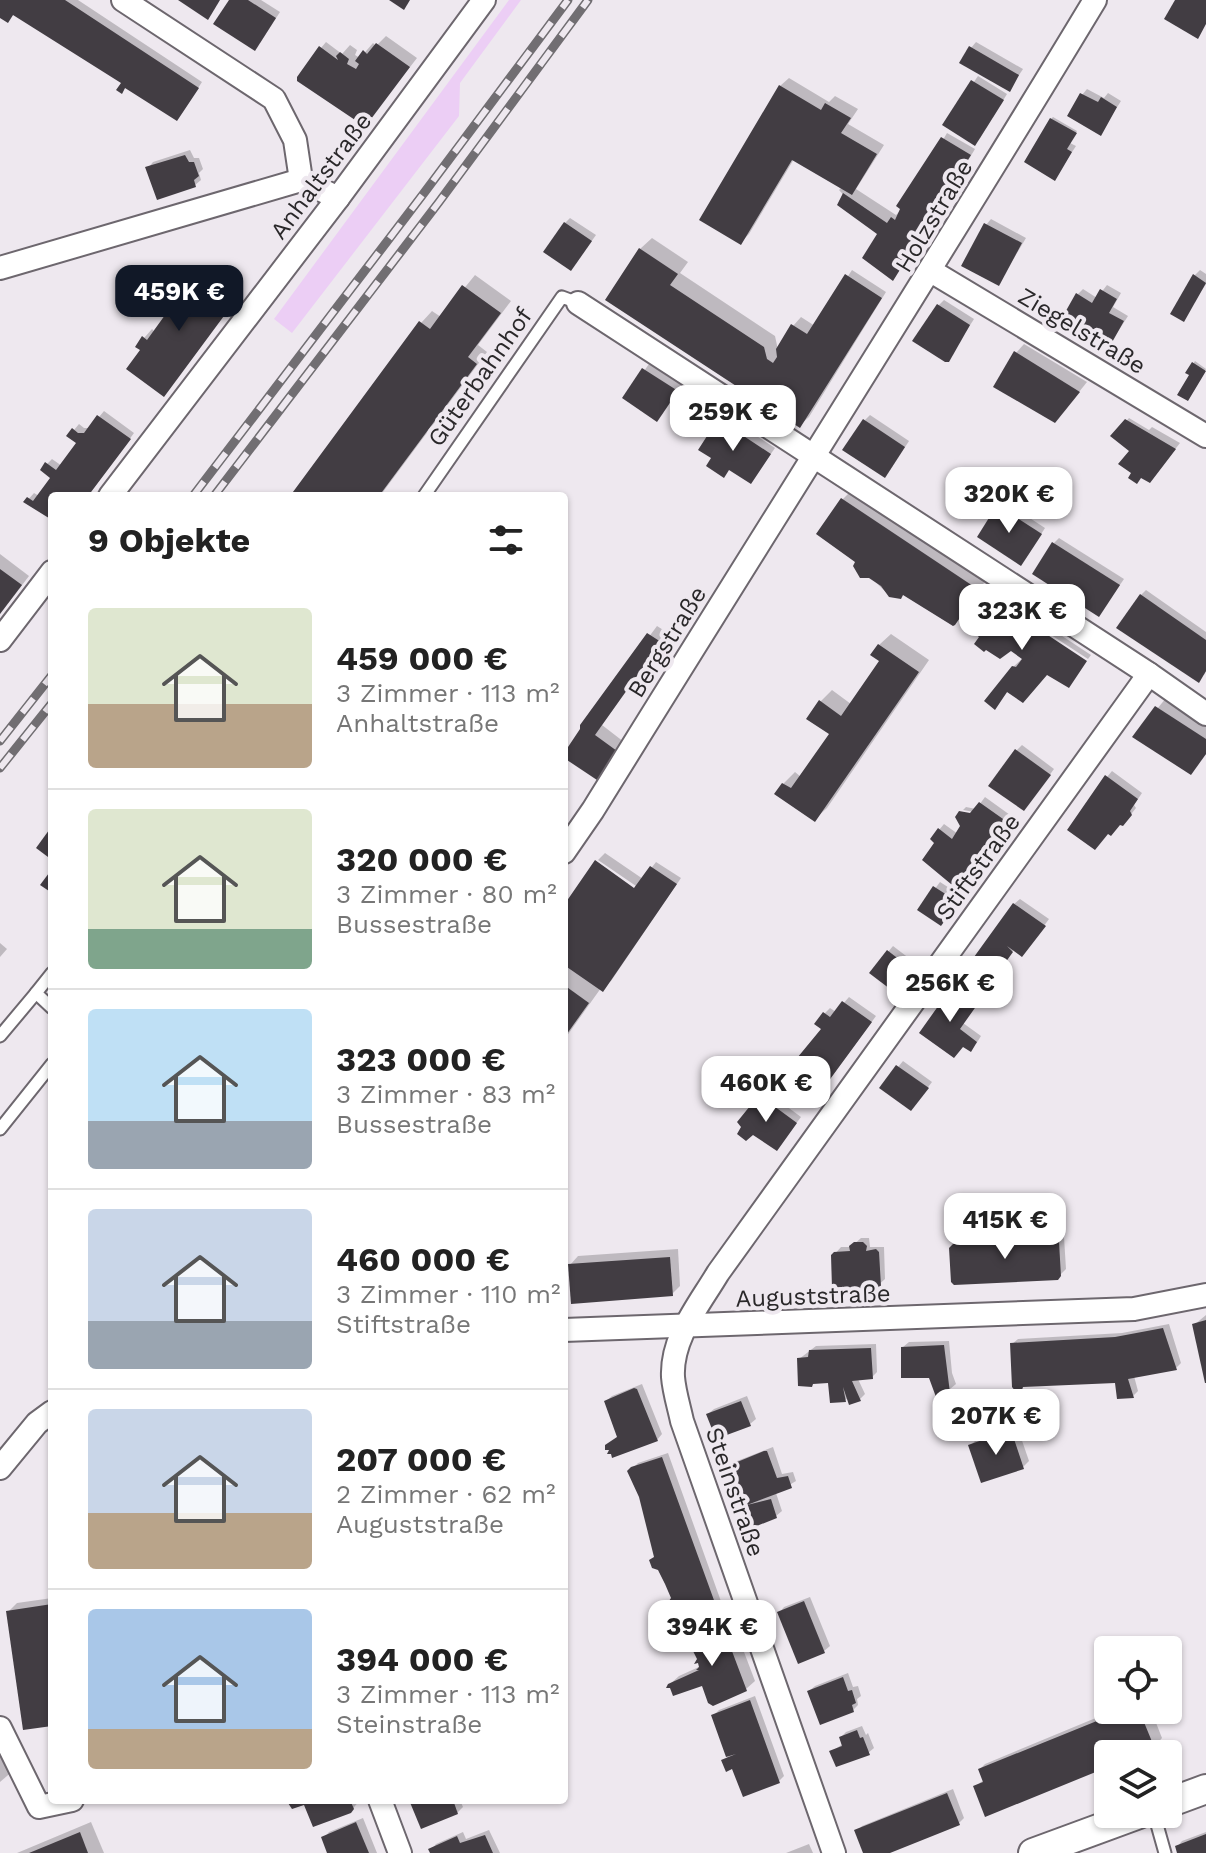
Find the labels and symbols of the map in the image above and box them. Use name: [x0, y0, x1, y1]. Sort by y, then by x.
street label: Anhaltstraße: [265, 107, 377, 245]
street label: Holzstraße: [889, 155, 979, 277]
pin: 459K €: [114, 265, 244, 333]
street label: Ziegelstraße: [1013, 282, 1151, 380]
street label: Güterbahnhof: [422, 302, 538, 452]
pin: 259K €: [668, 385, 798, 453]
pin: 320K €: [944, 467, 1074, 535]
street label: Bergstraße: [622, 581, 712, 703]
pin: 323K €: [957, 584, 1087, 652]
street label: Stiftstraße: [930, 808, 1026, 926]
pin: 256K €: [885, 956, 1015, 1024]
pin: 460K €: [701, 1056, 831, 1124]
pin: 415K €: [940, 1193, 1070, 1261]
street label: Auguststraße: [735, 1279, 891, 1313]
pin: 207K €: [931, 1389, 1061, 1457]
street label: Steinstraße: [700, 1424, 770, 1560]
pin: 394K €: [647, 1600, 777, 1668]

